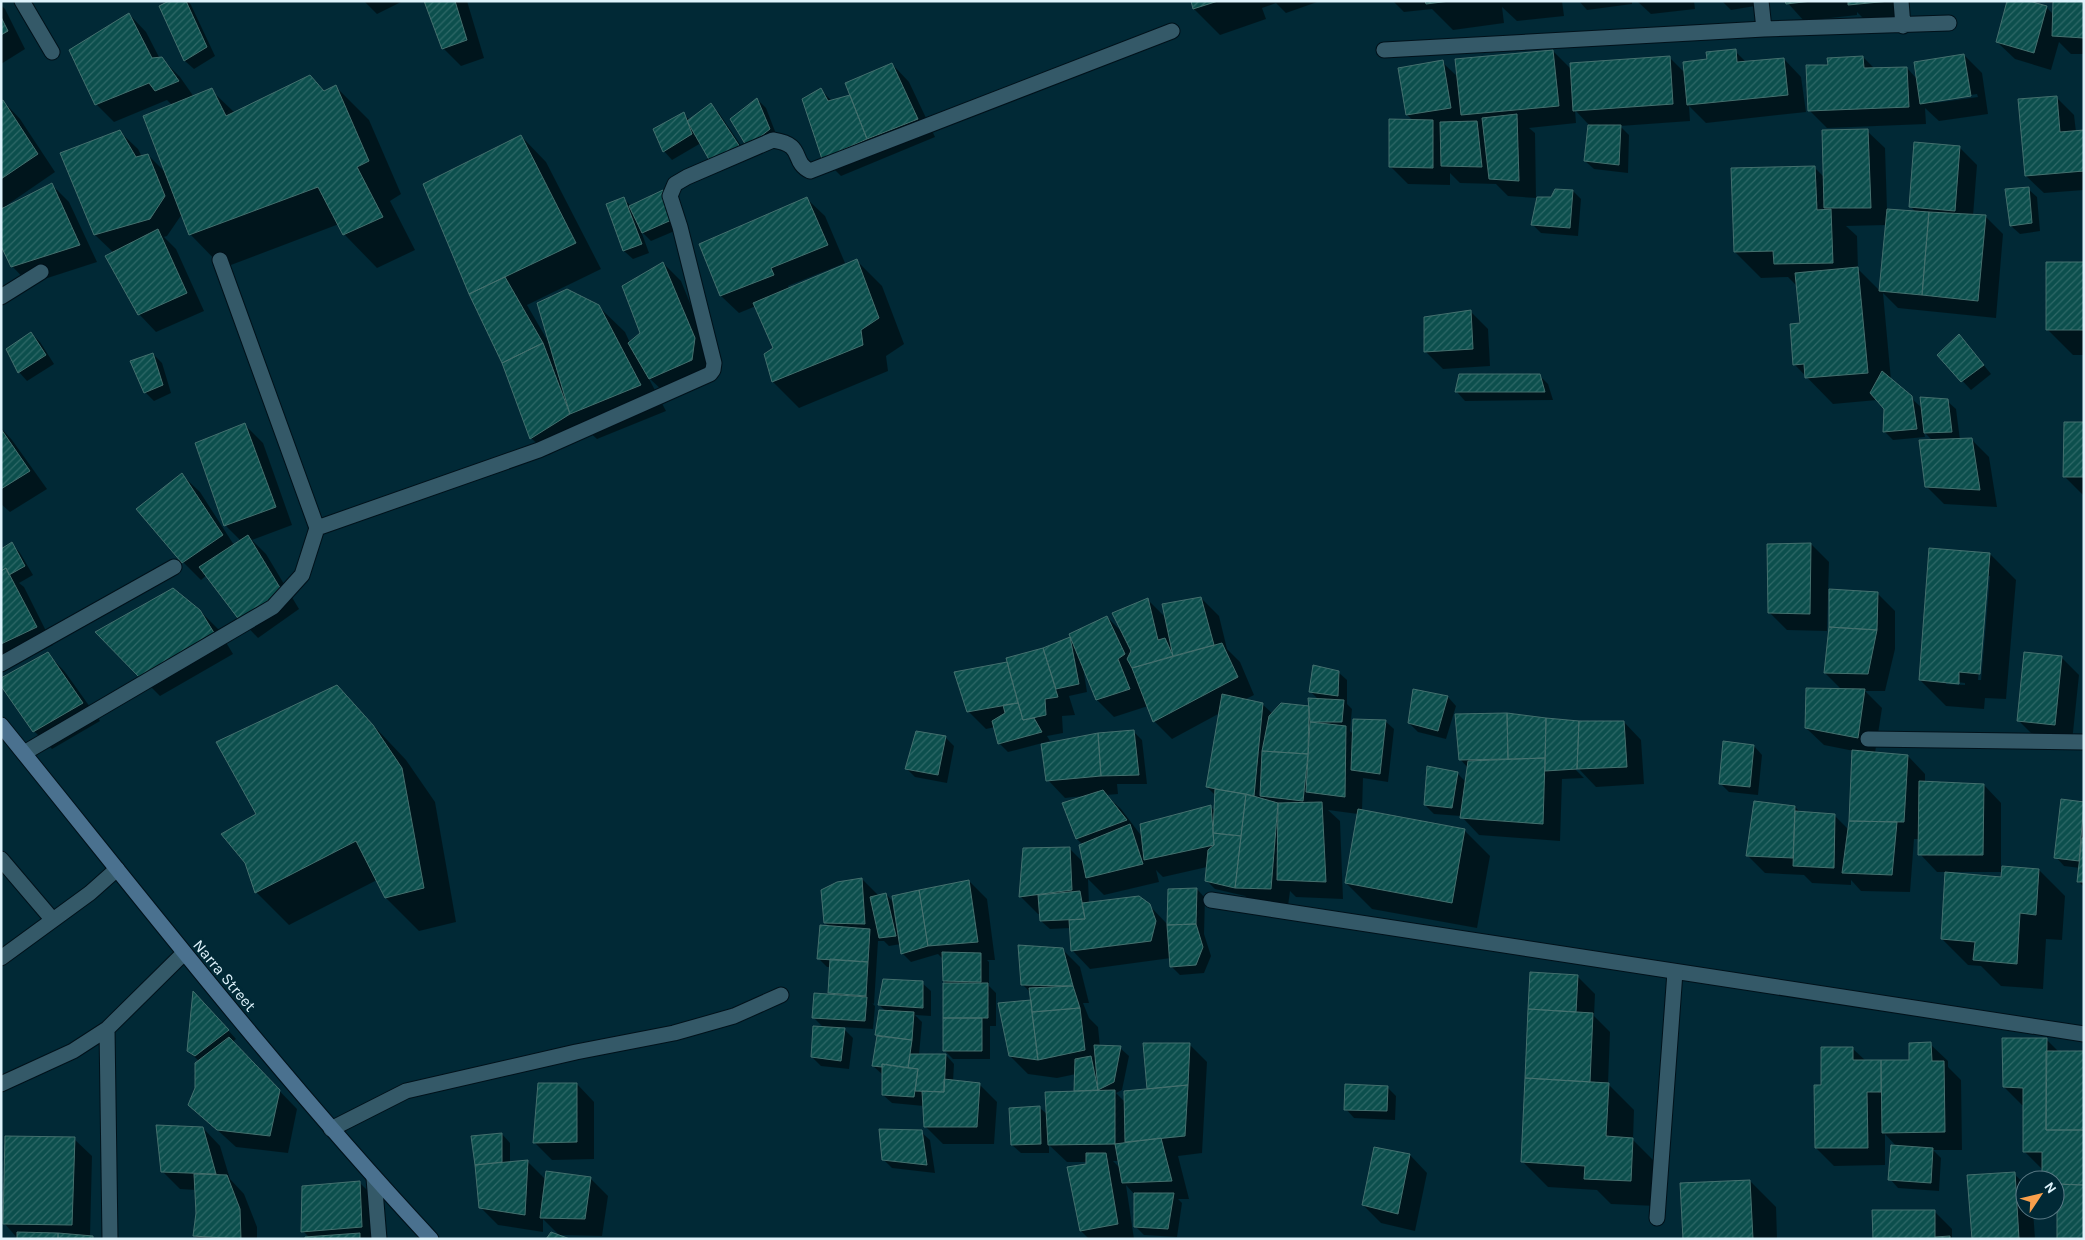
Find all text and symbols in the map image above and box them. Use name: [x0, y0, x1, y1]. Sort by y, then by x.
street label: Narra Street: [189, 936, 260, 1015]
north arrow: [2015, 1170, 2065, 1220]
text: N: [2040, 1179, 2060, 1197]

